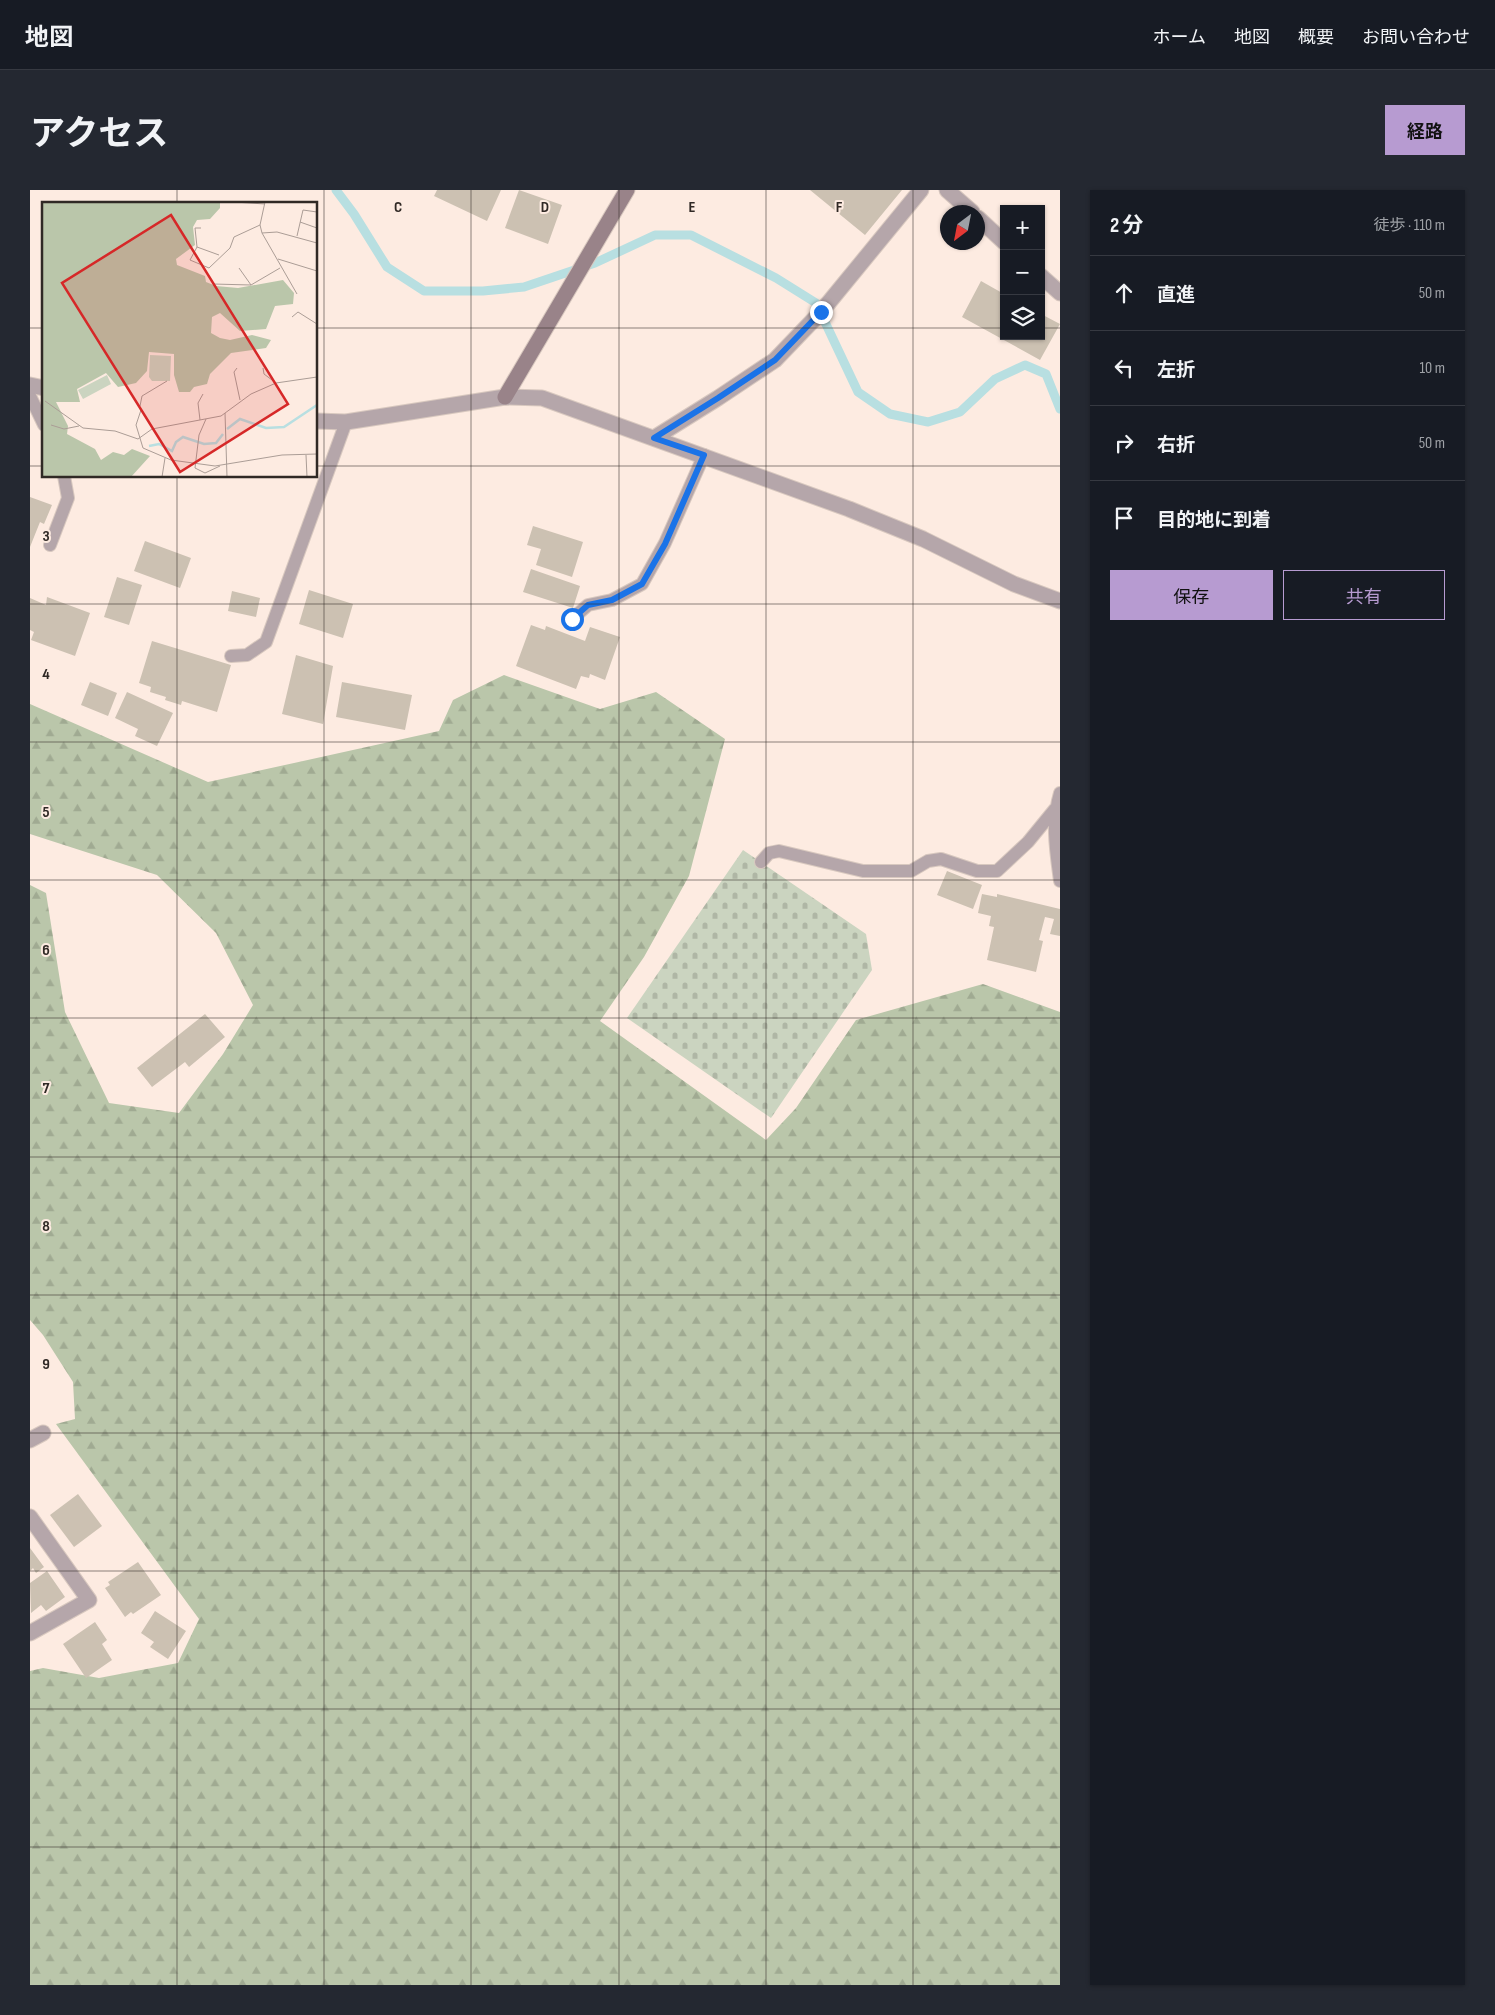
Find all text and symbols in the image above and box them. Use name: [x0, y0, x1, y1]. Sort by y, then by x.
text: 地図: [25, 23, 73, 52]
text: ホーム: [1153, 27, 1206, 48]
text: 地図: [1234, 27, 1270, 48]
text: 概要: [1298, 27, 1334, 48]
text: お問い合わせ: [1362, 27, 1470, 48]
button: 経路: [1385, 105, 1465, 155]
text: アクセス: [30, 113, 168, 156]
text: C: [394, 198, 402, 217]
text: D: [541, 198, 549, 217]
text: E: [689, 198, 696, 217]
text: F: [836, 198, 843, 217]
inset map: [42, 202, 318, 478]
north arrow: [940, 205, 985, 250]
map controls: [1000, 205, 1045, 340]
button: +: [1000, 205, 1045, 250]
text: 2 分: [1110, 213, 1143, 238]
text: 徒歩 · 110 m: [1374, 216, 1445, 235]
button: −: [1000, 250, 1045, 295]
icon: ahead: [1110, 279, 1138, 307]
text: 直進: [1157, 284, 1195, 307]
text: 50 m: [1419, 284, 1445, 303]
button: layers: [1000, 295, 1045, 340]
route end: [810, 301, 833, 324]
icon: left: [1110, 354, 1138, 382]
text: 左折: [1157, 359, 1195, 382]
text: 10 m: [1419, 359, 1445, 378]
icon: right: [1110, 429, 1138, 457]
text: 右折: [1157, 434, 1195, 457]
text: 50 m: [1419, 434, 1445, 453]
icon: arrive: [1110, 504, 1138, 532]
text: 目的地に到着: [1157, 509, 1271, 532]
text: 3: [42, 527, 50, 546]
button: 保存: [1110, 570, 1273, 620]
button: 共有: [1283, 570, 1445, 620]
route start: [561, 608, 584, 631]
text: 4: [42, 665, 50, 684]
text: 5: [42, 803, 50, 822]
text: 6: [42, 941, 50, 960]
text: 7: [43, 1079, 50, 1098]
text: 8: [42, 1217, 50, 1236]
text: 9: [42, 1355, 50, 1374]

